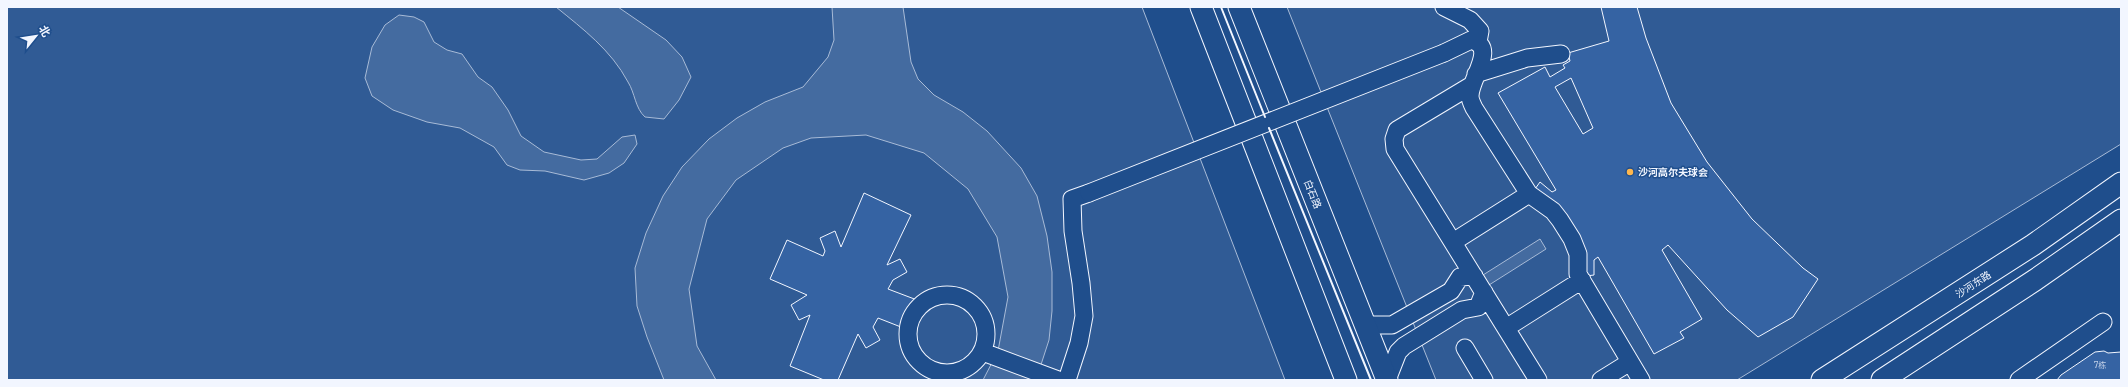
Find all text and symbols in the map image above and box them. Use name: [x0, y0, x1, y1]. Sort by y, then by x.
north arrow: [16, 16, 56, 56]
text: 北: [36, 23, 53, 39]
place label: 沙河高尔夫球会: [1638, 166, 1708, 179]
marker: 沙河高尔夫球会: [1625, 167, 1635, 177]
street label: 白石路: [1301, 178, 1324, 211]
street label: 沙河东路: [1953, 268, 1994, 301]
house number: 7栋: [2094, 360, 2106, 370]

